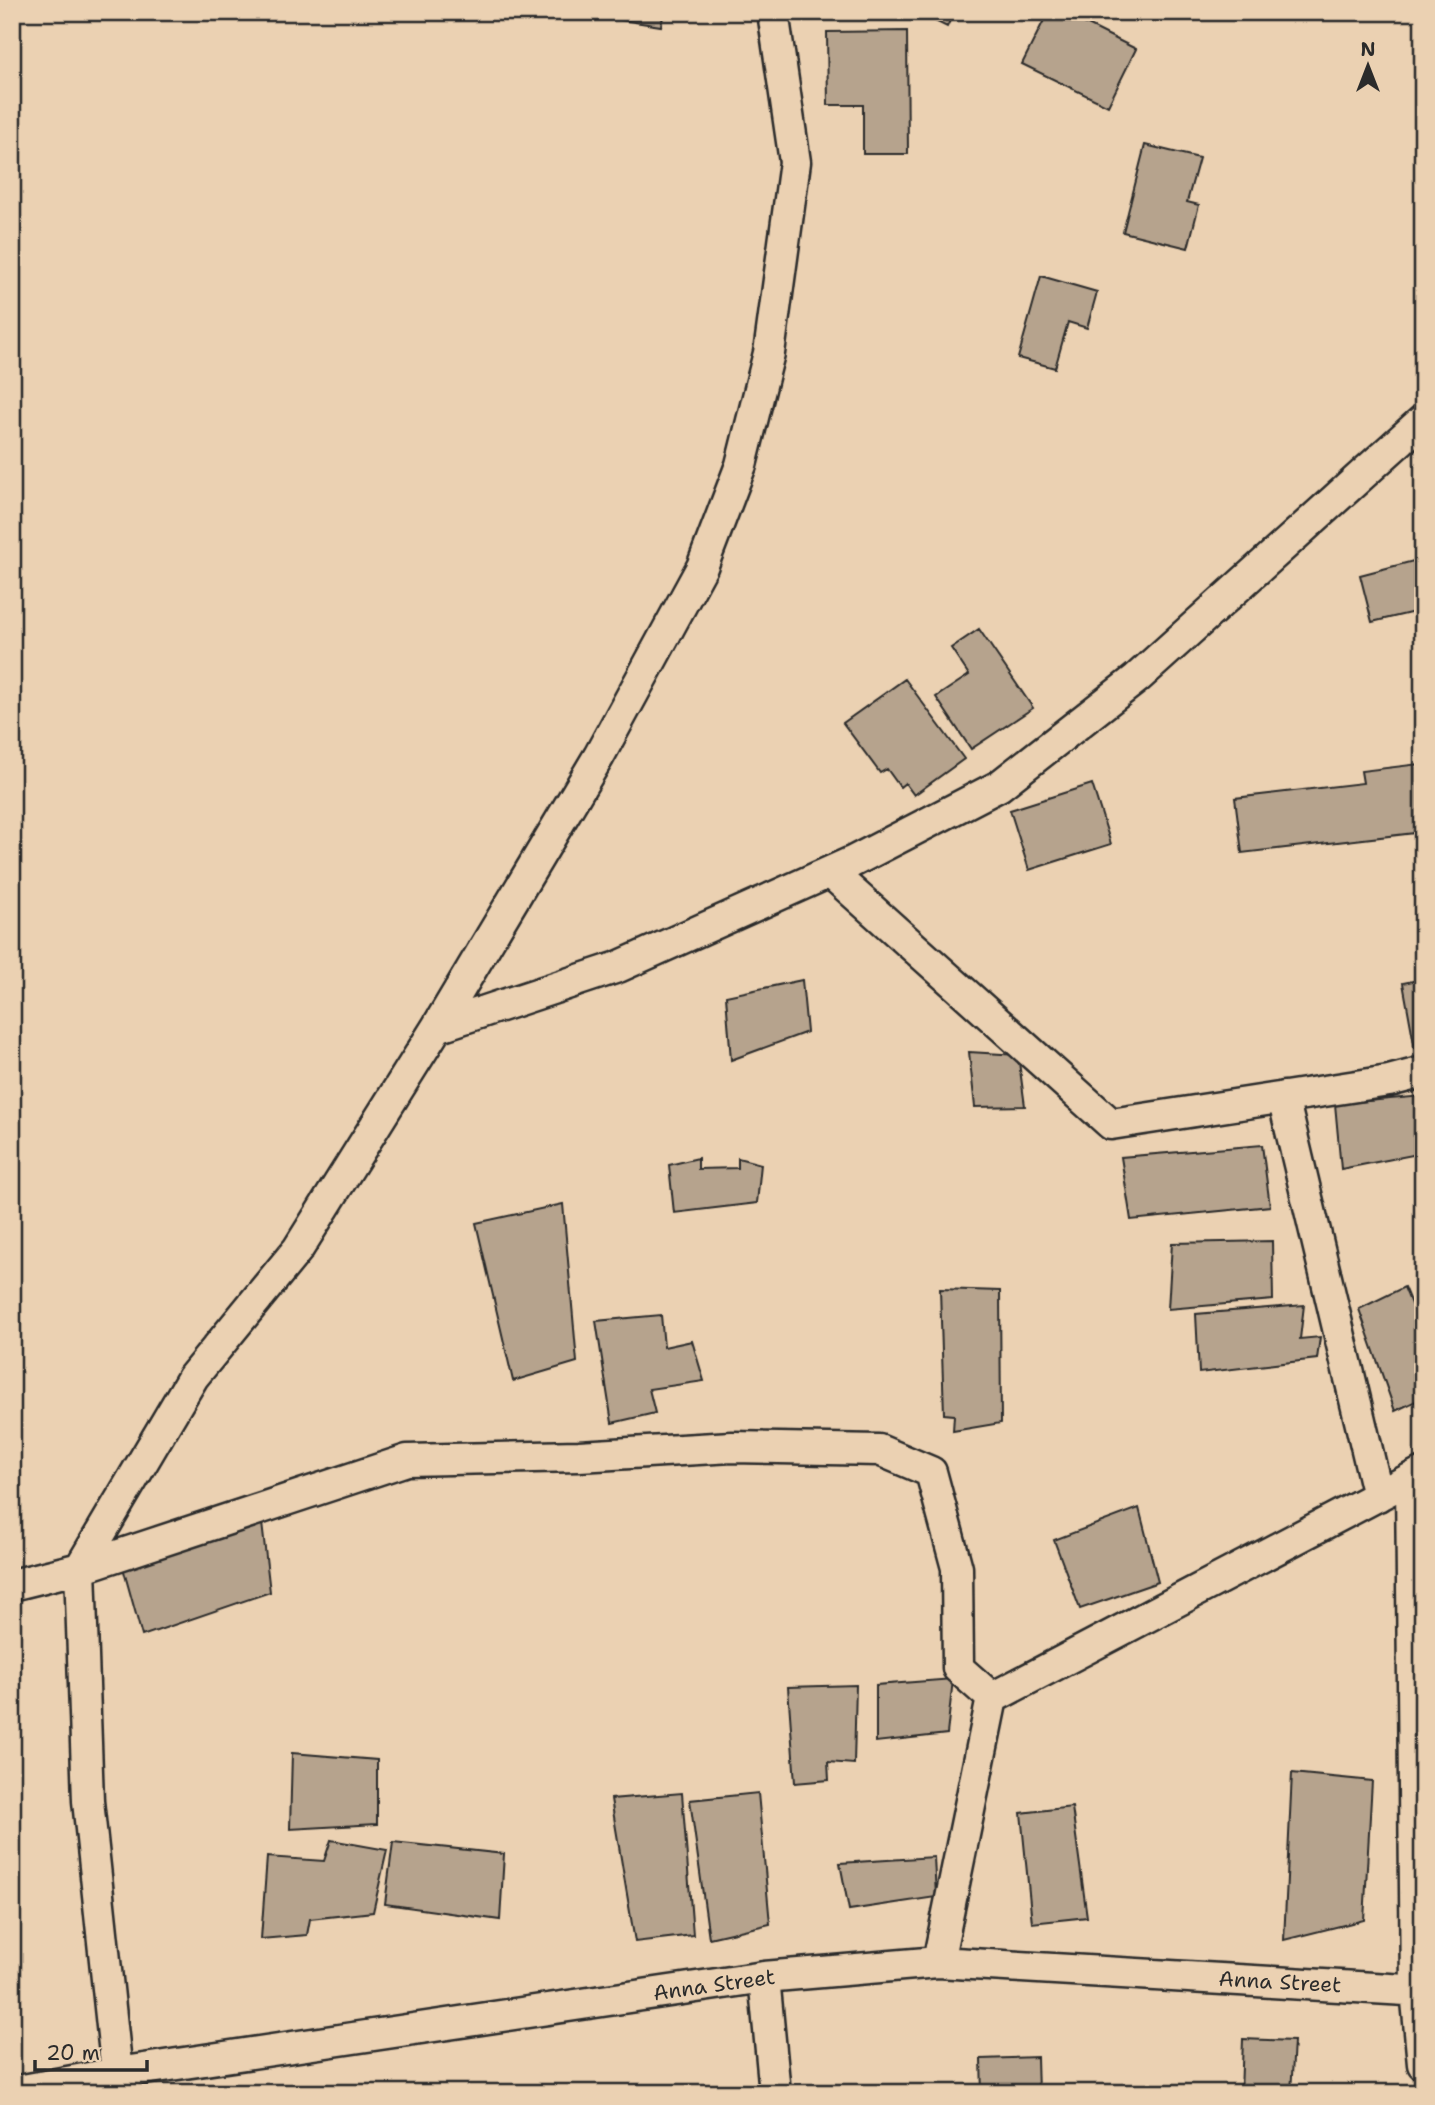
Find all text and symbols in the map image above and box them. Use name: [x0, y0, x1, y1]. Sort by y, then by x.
north arrow: [1334, 32, 1404, 102]
text: N: [1360, 37, 1376, 62]
street label: Anna Street: [651, 1963, 777, 2007]
street label: Anna Street: [1218, 1965, 1342, 1999]
scale bar: [35, 2028, 147, 2072]
text: 20 m: [46, 2039, 100, 2067]

